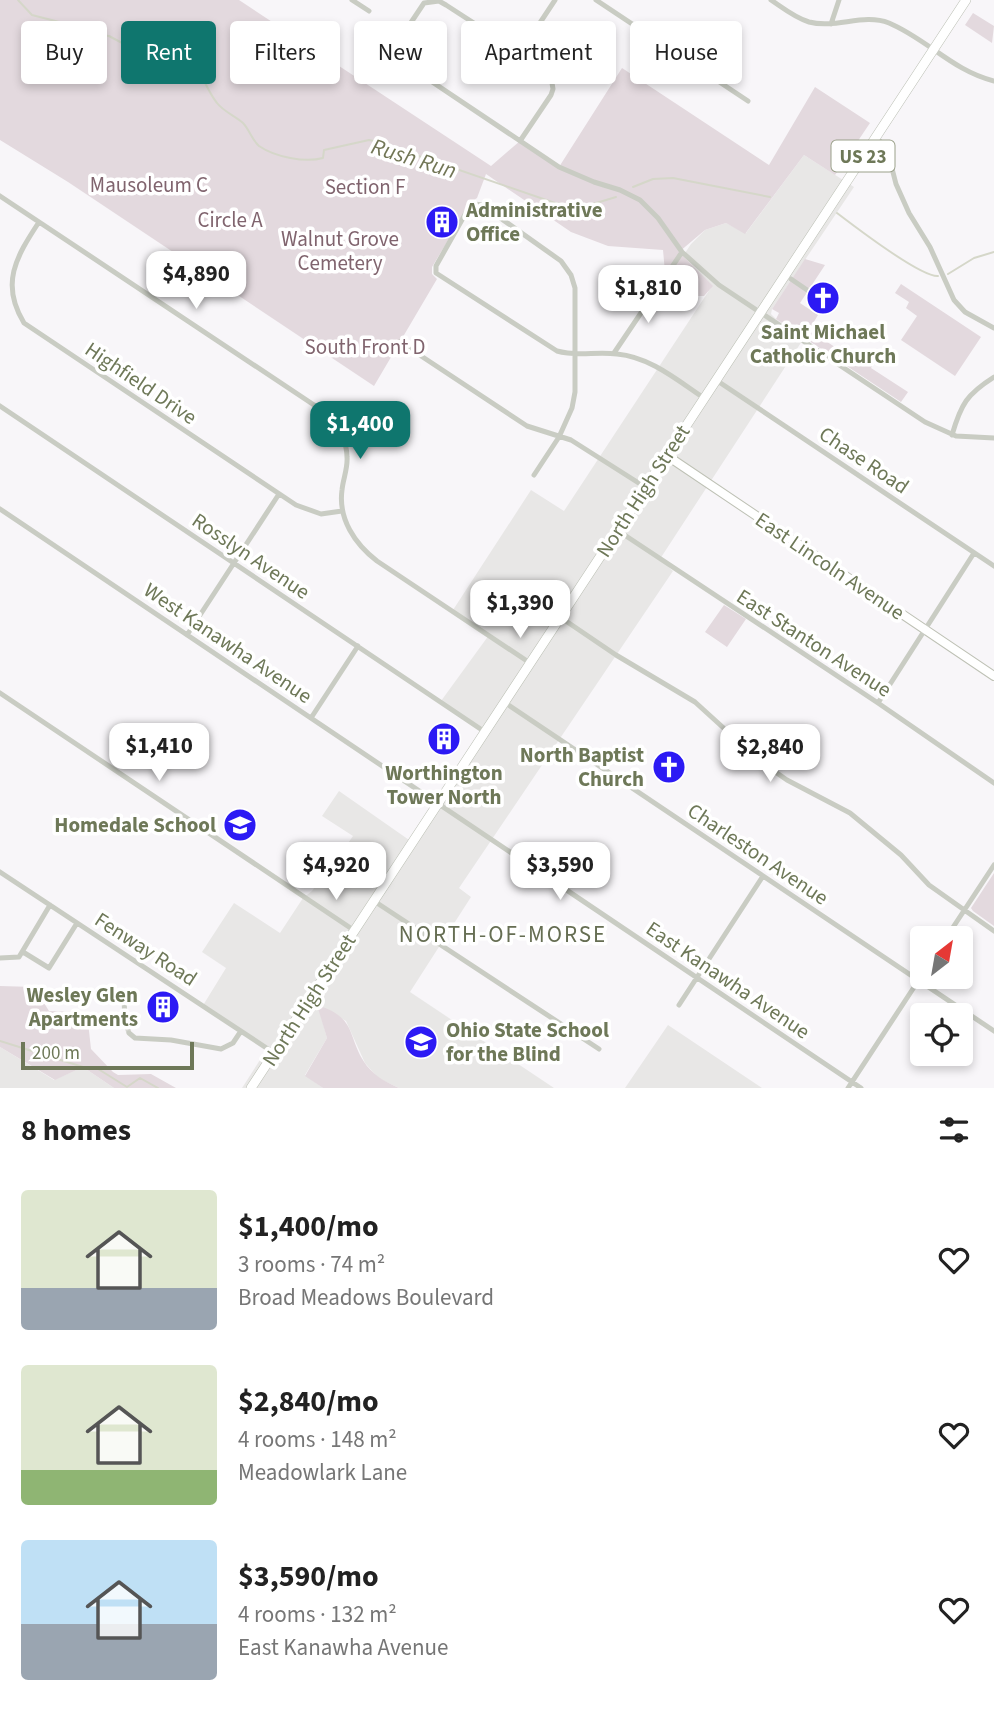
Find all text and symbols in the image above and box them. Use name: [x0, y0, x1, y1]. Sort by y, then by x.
chip: Buy: [21, 21, 107, 84]
chip: Rent: [121, 21, 216, 84]
chip: Filters: [230, 21, 340, 84]
chip: New: [354, 21, 447, 84]
chip: Apartment: [461, 21, 616, 84]
chip: House: [630, 21, 742, 84]
water label: Rush Run: [367, 130, 461, 187]
road number: US 23: [832, 140, 894, 172]
park label: Mausoleum C: [90, 170, 208, 200]
park label: Section F: [325, 172, 405, 202]
place label: Administrative Office: [465, 195, 603, 249]
building icon: Administrative Office: [423, 203, 461, 241]
park label: Circle A: [197, 205, 263, 235]
park label: Walnut Grove Cemetery: [281, 224, 399, 278]
pin: $4,890: [139, 252, 253, 311]
text: $4,890: [162, 257, 230, 290]
pin: $1,810: [591, 266, 705, 325]
text: $1,810: [614, 271, 682, 304]
church icon: Saint Michael Catholic Church: [804, 279, 842, 317]
place label: Saint Michael Catholic Church: [750, 317, 896, 371]
park label: South Front D: [305, 332, 425, 362]
street label: Highfield Drive: [79, 334, 203, 432]
pin: $1,400: [303, 402, 417, 461]
text: $1,400: [326, 407, 394, 440]
street label: North High Street: [589, 419, 697, 563]
street label: Chase Road: [813, 419, 915, 501]
street label: Rosslyn Avenue: [186, 505, 316, 607]
street label: East Lincoln Avenue: [749, 505, 911, 627]
street label: West Kanawha Avenue: [138, 575, 318, 711]
pin: $1,390: [463, 580, 577, 640]
street label: East Stanton Avenue: [731, 582, 897, 704]
text: $1,390: [486, 586, 554, 619]
building icon: Worthington Tower North: [425, 720, 463, 758]
pin: $1,410: [102, 724, 216, 783]
pin: $2,840: [713, 724, 827, 784]
text: $1,410: [125, 729, 193, 762]
text: $2,840: [736, 730, 804, 763]
place label: North Baptist Church: [520, 740, 644, 794]
church icon: North Baptist Church: [650, 748, 688, 786]
place label: Worthington Tower North: [385, 758, 503, 812]
street label: Charleston Avenue: [682, 796, 834, 912]
school or university icon: Homedale School: [221, 806, 259, 844]
place label: Homedale School: [54, 810, 216, 840]
pin: $4,920: [279, 842, 393, 902]
pin: $3,590: [503, 842, 617, 902]
text: $4,920: [302, 848, 370, 881]
text: $3,590: [526, 848, 594, 881]
street label: Fenway Road: [89, 905, 203, 993]
street label: East Kanawha Avenue: [640, 914, 816, 1046]
district label: NORTH-OF-MORSE: [399, 918, 607, 951]
north arrow: [910, 926, 973, 989]
map controls: [910, 926, 973, 1066]
street label: North High Street: [255, 928, 363, 1072]
place label: Wesley Glen Apartments: [27, 980, 138, 1034]
building icon: Wesley Glen Apartments: [144, 988, 182, 1026]
button: locate: [910, 1003, 973, 1066]
place label: Ohio State School for the Blind: [446, 1015, 609, 1069]
school or university icon: Ohio State School for the Blind: [402, 1023, 440, 1061]
scale bar: [21, 1039, 194, 1071]
text: 200 m: [32, 1040, 80, 1067]
text: 8 homes: [21, 1109, 131, 1152]
icon: filters: [935, 1111, 973, 1149]
text: $1,400/mo: [238, 1205, 379, 1248]
icon: home: [77, 1218, 161, 1302]
icon: heart: [935, 1241, 973, 1279]
text: 3 rooms · 74 m²: [238, 1248, 385, 1281]
text: Broad Meadows Boulevard: [238, 1281, 494, 1314]
text: $2,840/mo: [238, 1380, 379, 1423]
icon: home: [77, 1393, 161, 1477]
icon: heart: [935, 1416, 973, 1454]
text: 4 rooms · 148 m²: [238, 1423, 397, 1456]
text: Meadowlark Lane: [238, 1456, 407, 1489]
text: $3,590/mo: [238, 1555, 379, 1598]
icon: home: [77, 1568, 161, 1652]
icon: heart: [935, 1591, 973, 1629]
text: 4 rooms · 132 m²: [238, 1598, 397, 1631]
text: East Kanawha Avenue: [238, 1631, 448, 1664]

